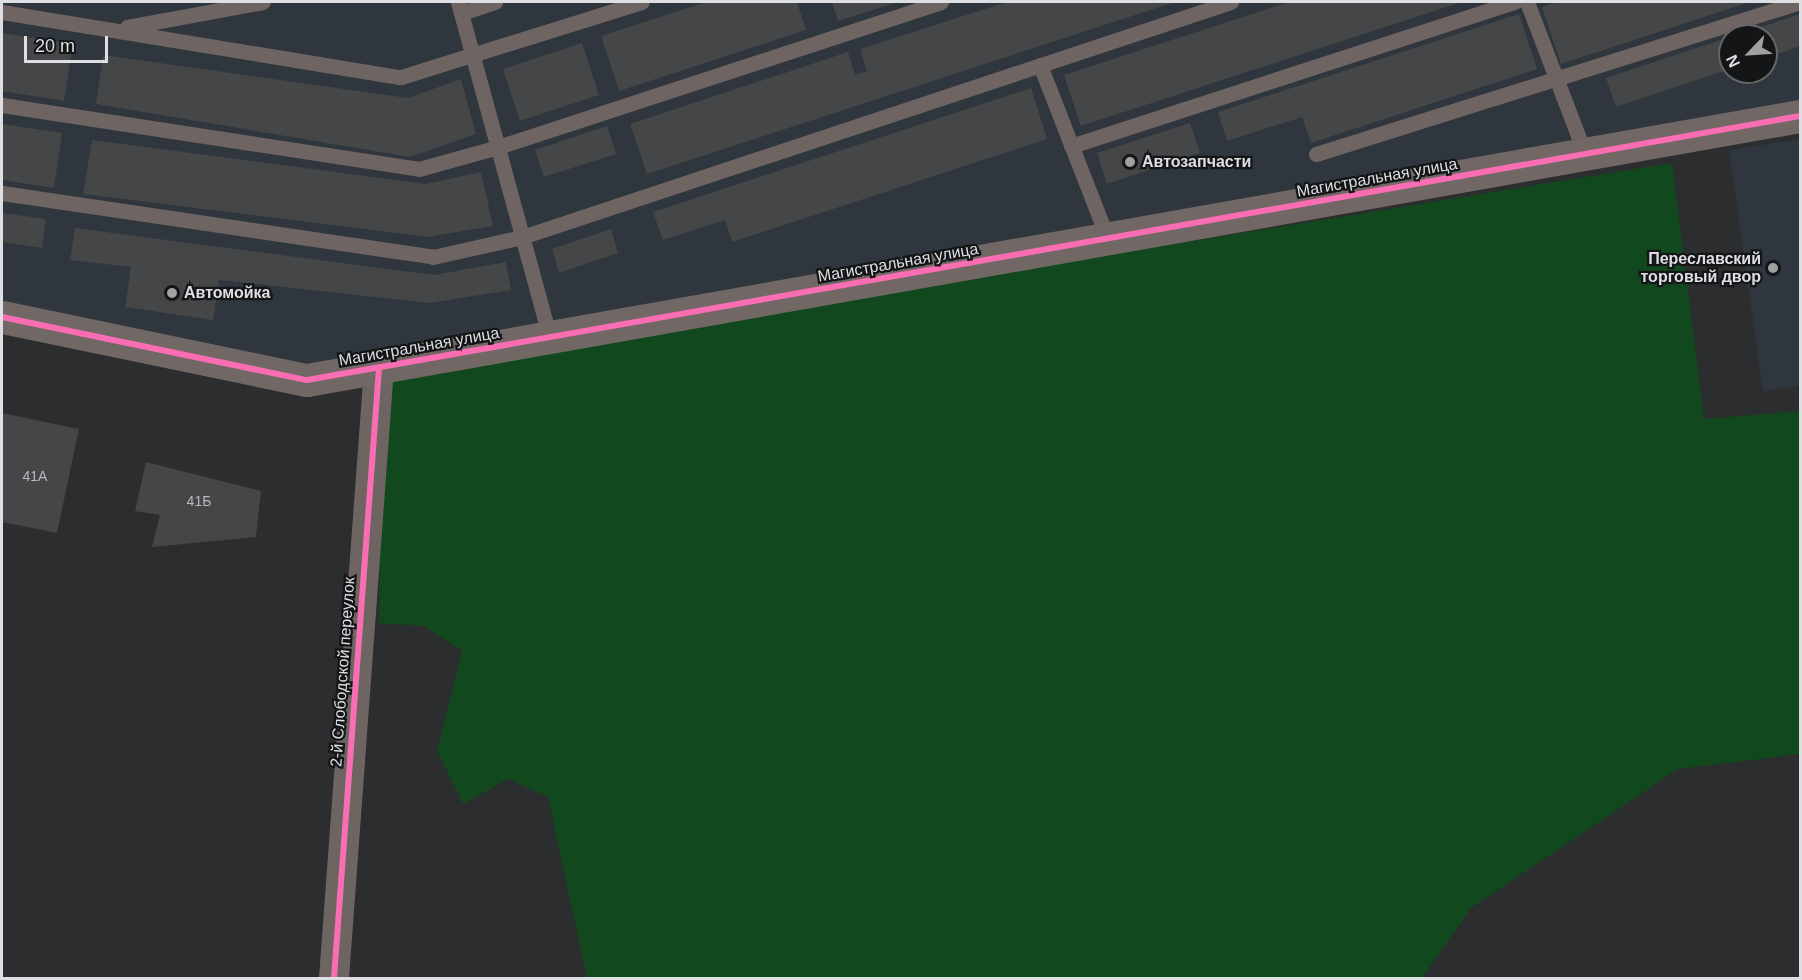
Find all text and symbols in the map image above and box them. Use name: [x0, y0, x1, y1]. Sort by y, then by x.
scale bar: [27, 24, 111, 62]
north arrow: [1718, 24, 1778, 84]
text: 20 m: [35, 36, 75, 56]
text: N: [1723, 52, 1743, 70]
place label: Автозапчасти: [1142, 152, 1251, 172]
street label: Магистральная улица: [1295, 154, 1459, 202]
marker: Автозапчасти: [1123, 155, 1137, 169]
street label: Магистральная улица: [816, 239, 980, 287]
place label: Переславский торговый двор: [1640, 249, 1761, 287]
marker: Переславский торговый двор: [1766, 261, 1780, 275]
place label: Автомойка: [184, 283, 271, 303]
marker: Автомойка: [165, 286, 179, 300]
street label: Магистральная улица: [337, 323, 501, 371]
house number: 41А: [23, 468, 47, 484]
house number: 41Б: [187, 493, 211, 509]
street label: 2-й Слободской переулок: [327, 576, 359, 768]

